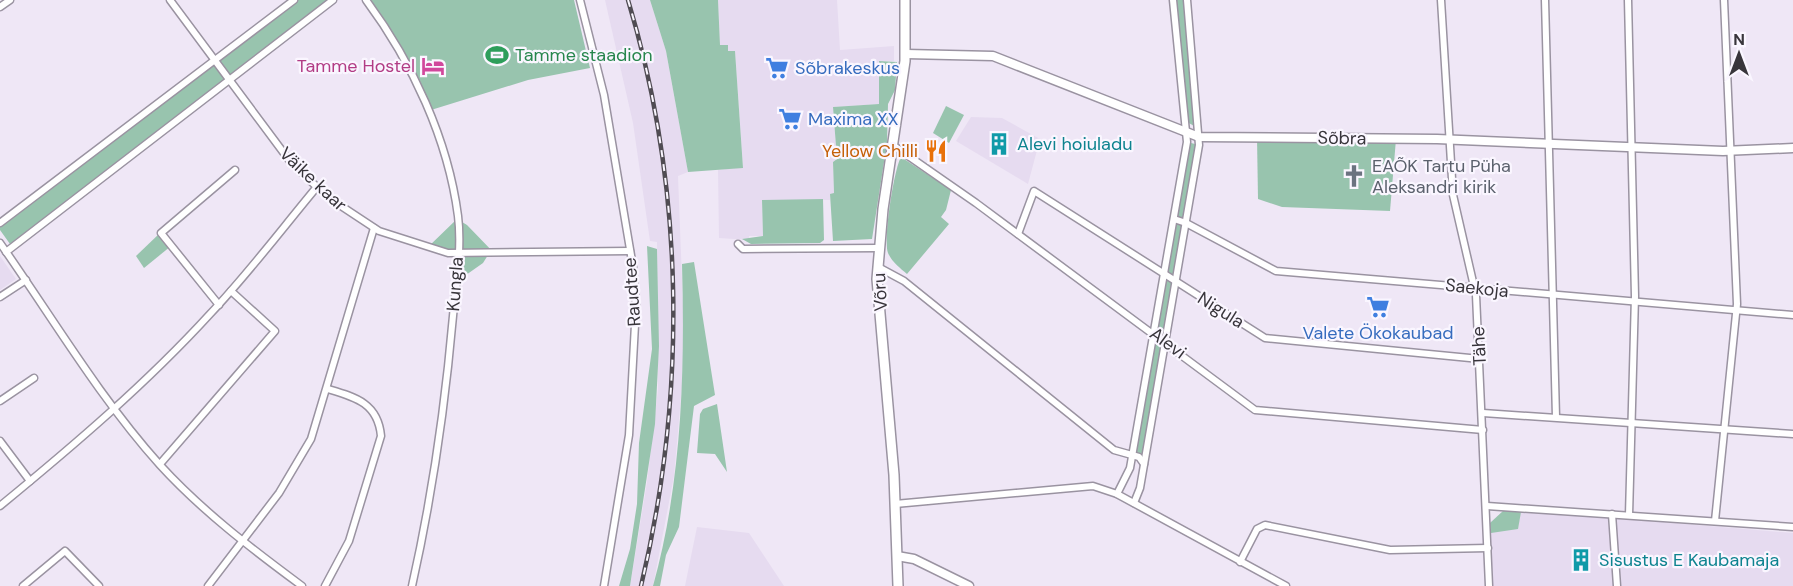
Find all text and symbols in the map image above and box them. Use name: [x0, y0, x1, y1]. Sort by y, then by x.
north arrow: [1709, 24, 1769, 84]
text: N: [1733, 29, 1745, 50]
sports icon: Tamme staadion: [484, 42, 510, 68]
place label: Tamme staadion: [515, 43, 653, 67]
hotel icon: Tamme Hostel: [420, 53, 446, 79]
place label: Tamme Hostel: [297, 54, 415, 78]
supermarket icon: Sõbrakeskus: [764, 55, 790, 81]
place label: Sõbrakeskus: [795, 56, 900, 80]
supermarket icon: Maxima XX: [777, 106, 803, 132]
place label: Maxima XX: [808, 107, 899, 131]
street label: Sõbra: [1317, 126, 1367, 150]
building icon: Alevi hoiuladu: [986, 131, 1012, 157]
place label: Alevi hoiuladu: [1017, 132, 1133, 156]
restaurant icon: Yellow Chilli: [923, 138, 949, 164]
place label: Yellow Chilli: [822, 139, 918, 163]
street label: Väike kaar: [274, 142, 352, 217]
place label: EAÕK Tartu Püha Aleksandri kirik: [1372, 154, 1511, 199]
church icon: EAÕK Tartu Püha Aleksandri kirik: [1341, 163, 1367, 189]
street label: Kungla: [441, 256, 469, 312]
street label: Raudtee: [618, 257, 646, 327]
street label: Võru: [867, 272, 893, 312]
street label: Saekoja: [1444, 273, 1510, 303]
street label: Nigula: [1193, 286, 1249, 334]
supermarket icon: Valete Ökokaubad: [1365, 294, 1391, 320]
place label: Valete Ökokaubad: [1302, 321, 1454, 345]
street label: Alevi: [1145, 322, 1191, 364]
street label: Tähe: [1466, 326, 1492, 366]
building icon: Sisustus E Kaubamaja: [1568, 547, 1594, 573]
place label: Sisustus E Kaubamaja: [1599, 548, 1779, 572]

